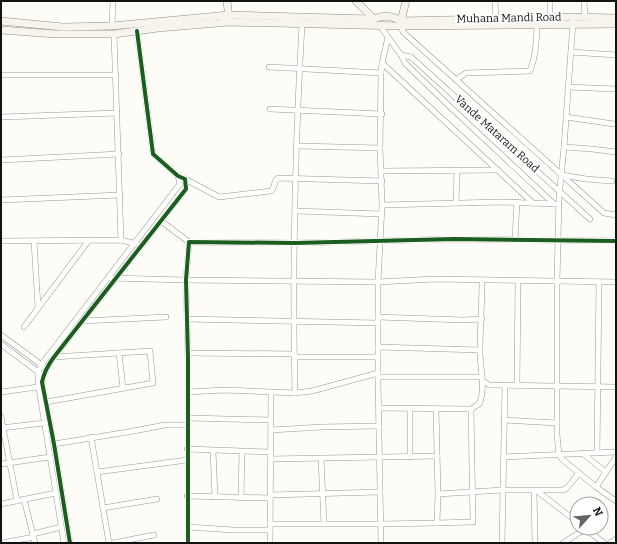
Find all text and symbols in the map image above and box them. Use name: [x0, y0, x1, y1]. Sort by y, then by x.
street label: Muhana Mandi Road: [456, 11, 562, 25]
street label: Vande Mataram Road: [452, 93, 542, 176]
north arrow: [569, 496, 609, 536]
text: N: [590, 505, 605, 519]

